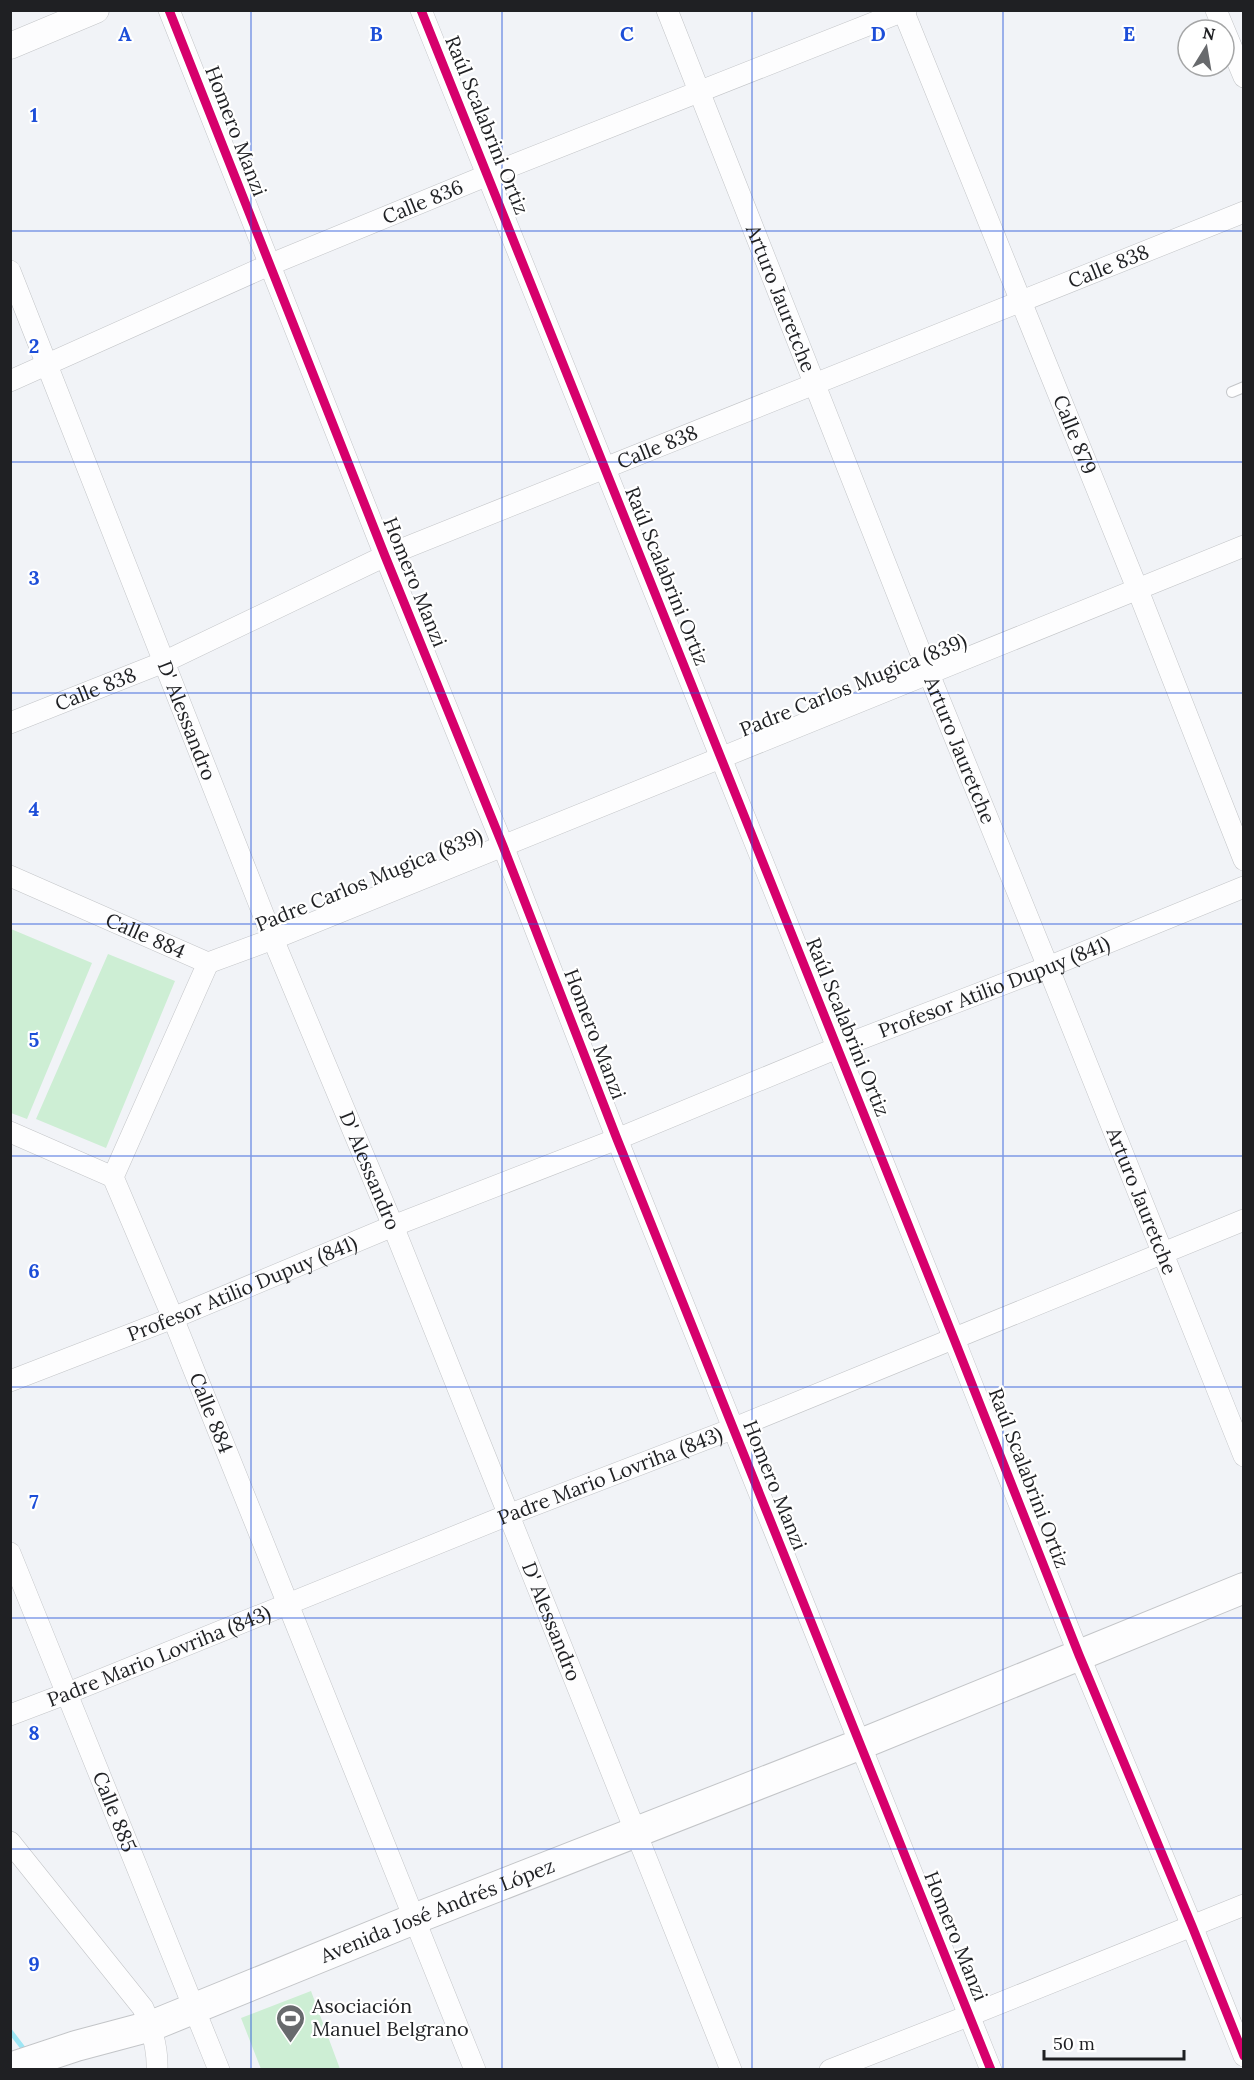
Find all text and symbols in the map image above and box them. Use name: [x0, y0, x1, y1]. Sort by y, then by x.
north arrow: [1176, 18, 1236, 78]
text: A: [118, 21, 132, 46]
text: B: [369, 21, 383, 46]
text: C: [620, 21, 634, 46]
text: D: [870, 21, 886, 46]
text: E: [1123, 21, 1135, 46]
text: N: [1201, 22, 1217, 44]
street label: Raúl Scalabrini Ortiz: [440, 32, 535, 218]
street label: Homero Manzi: [200, 62, 273, 200]
text: 1: [30, 102, 38, 127]
street label: Calle 836: [378, 174, 467, 229]
street label: Arturo Jauretche: [741, 220, 822, 376]
street label: Calle 838: [1064, 238, 1152, 293]
text: 2: [29, 333, 39, 358]
street label: Calle 879: [1048, 391, 1103, 478]
street label: Calle 838: [613, 419, 701, 474]
street label: Raúl Scalabrini Ortiz: [620, 483, 715, 669]
street label: Homero Manzi: [378, 513, 453, 650]
text: 3: [28, 565, 40, 590]
street label: Padre Carlos Mugica (839): [736, 628, 970, 742]
street label: D' Alessandro: [153, 657, 222, 784]
street label: Calle 838: [51, 661, 139, 716]
street label: Arturo Jauretche: [919, 672, 1001, 827]
text: 4: [29, 796, 40, 821]
street label: Padre Carlos Mugica (839): [252, 823, 486, 937]
street label: Calle 884: [102, 907, 190, 964]
street label: Profesor Atilio Dupuy (841): [875, 930, 1114, 1043]
street label: Raúl Scalabrini Ortiz: [801, 934, 896, 1120]
street label: Homero Manzi: [559, 965, 632, 1103]
text: 5: [29, 1027, 40, 1052]
street label: D' Alessandro: [334, 1107, 406, 1234]
street label: Arturo Jauretche: [1101, 1123, 1183, 1278]
street label: Profesor Atilio Dupuy (841): [124, 1229, 361, 1346]
text: 6: [28, 1258, 40, 1283]
street label: Calle 884: [184, 1369, 239, 1457]
street label: Raúl Scalabrini Ortiz: [984, 1384, 1075, 1571]
street label: Homero Manzi: [738, 1416, 813, 1553]
street label: Padre Mario Lovriha (843): [494, 1421, 726, 1530]
text: 7: [29, 1489, 39, 1514]
street label: D' Alessandro: [517, 1558, 587, 1685]
street label: Padre Mario Lovriha (843): [43, 1599, 274, 1712]
text: 8: [28, 1720, 40, 1745]
street label: Calle 885: [88, 1768, 142, 1855]
street label: Avenida José Andrés López: [316, 1852, 558, 1968]
street label: Homero Manzi: [919, 1867, 994, 2004]
text: 9: [28, 1951, 40, 1976]
place label: Asociación Manuel Belgrano: [311, 1993, 469, 2041]
sports icon: Asociación Manuel Belgrano: [275, 2002, 307, 2044]
scale bar: [1044, 2023, 1184, 2061]
text: 50 m: [1053, 2032, 1095, 2055]

